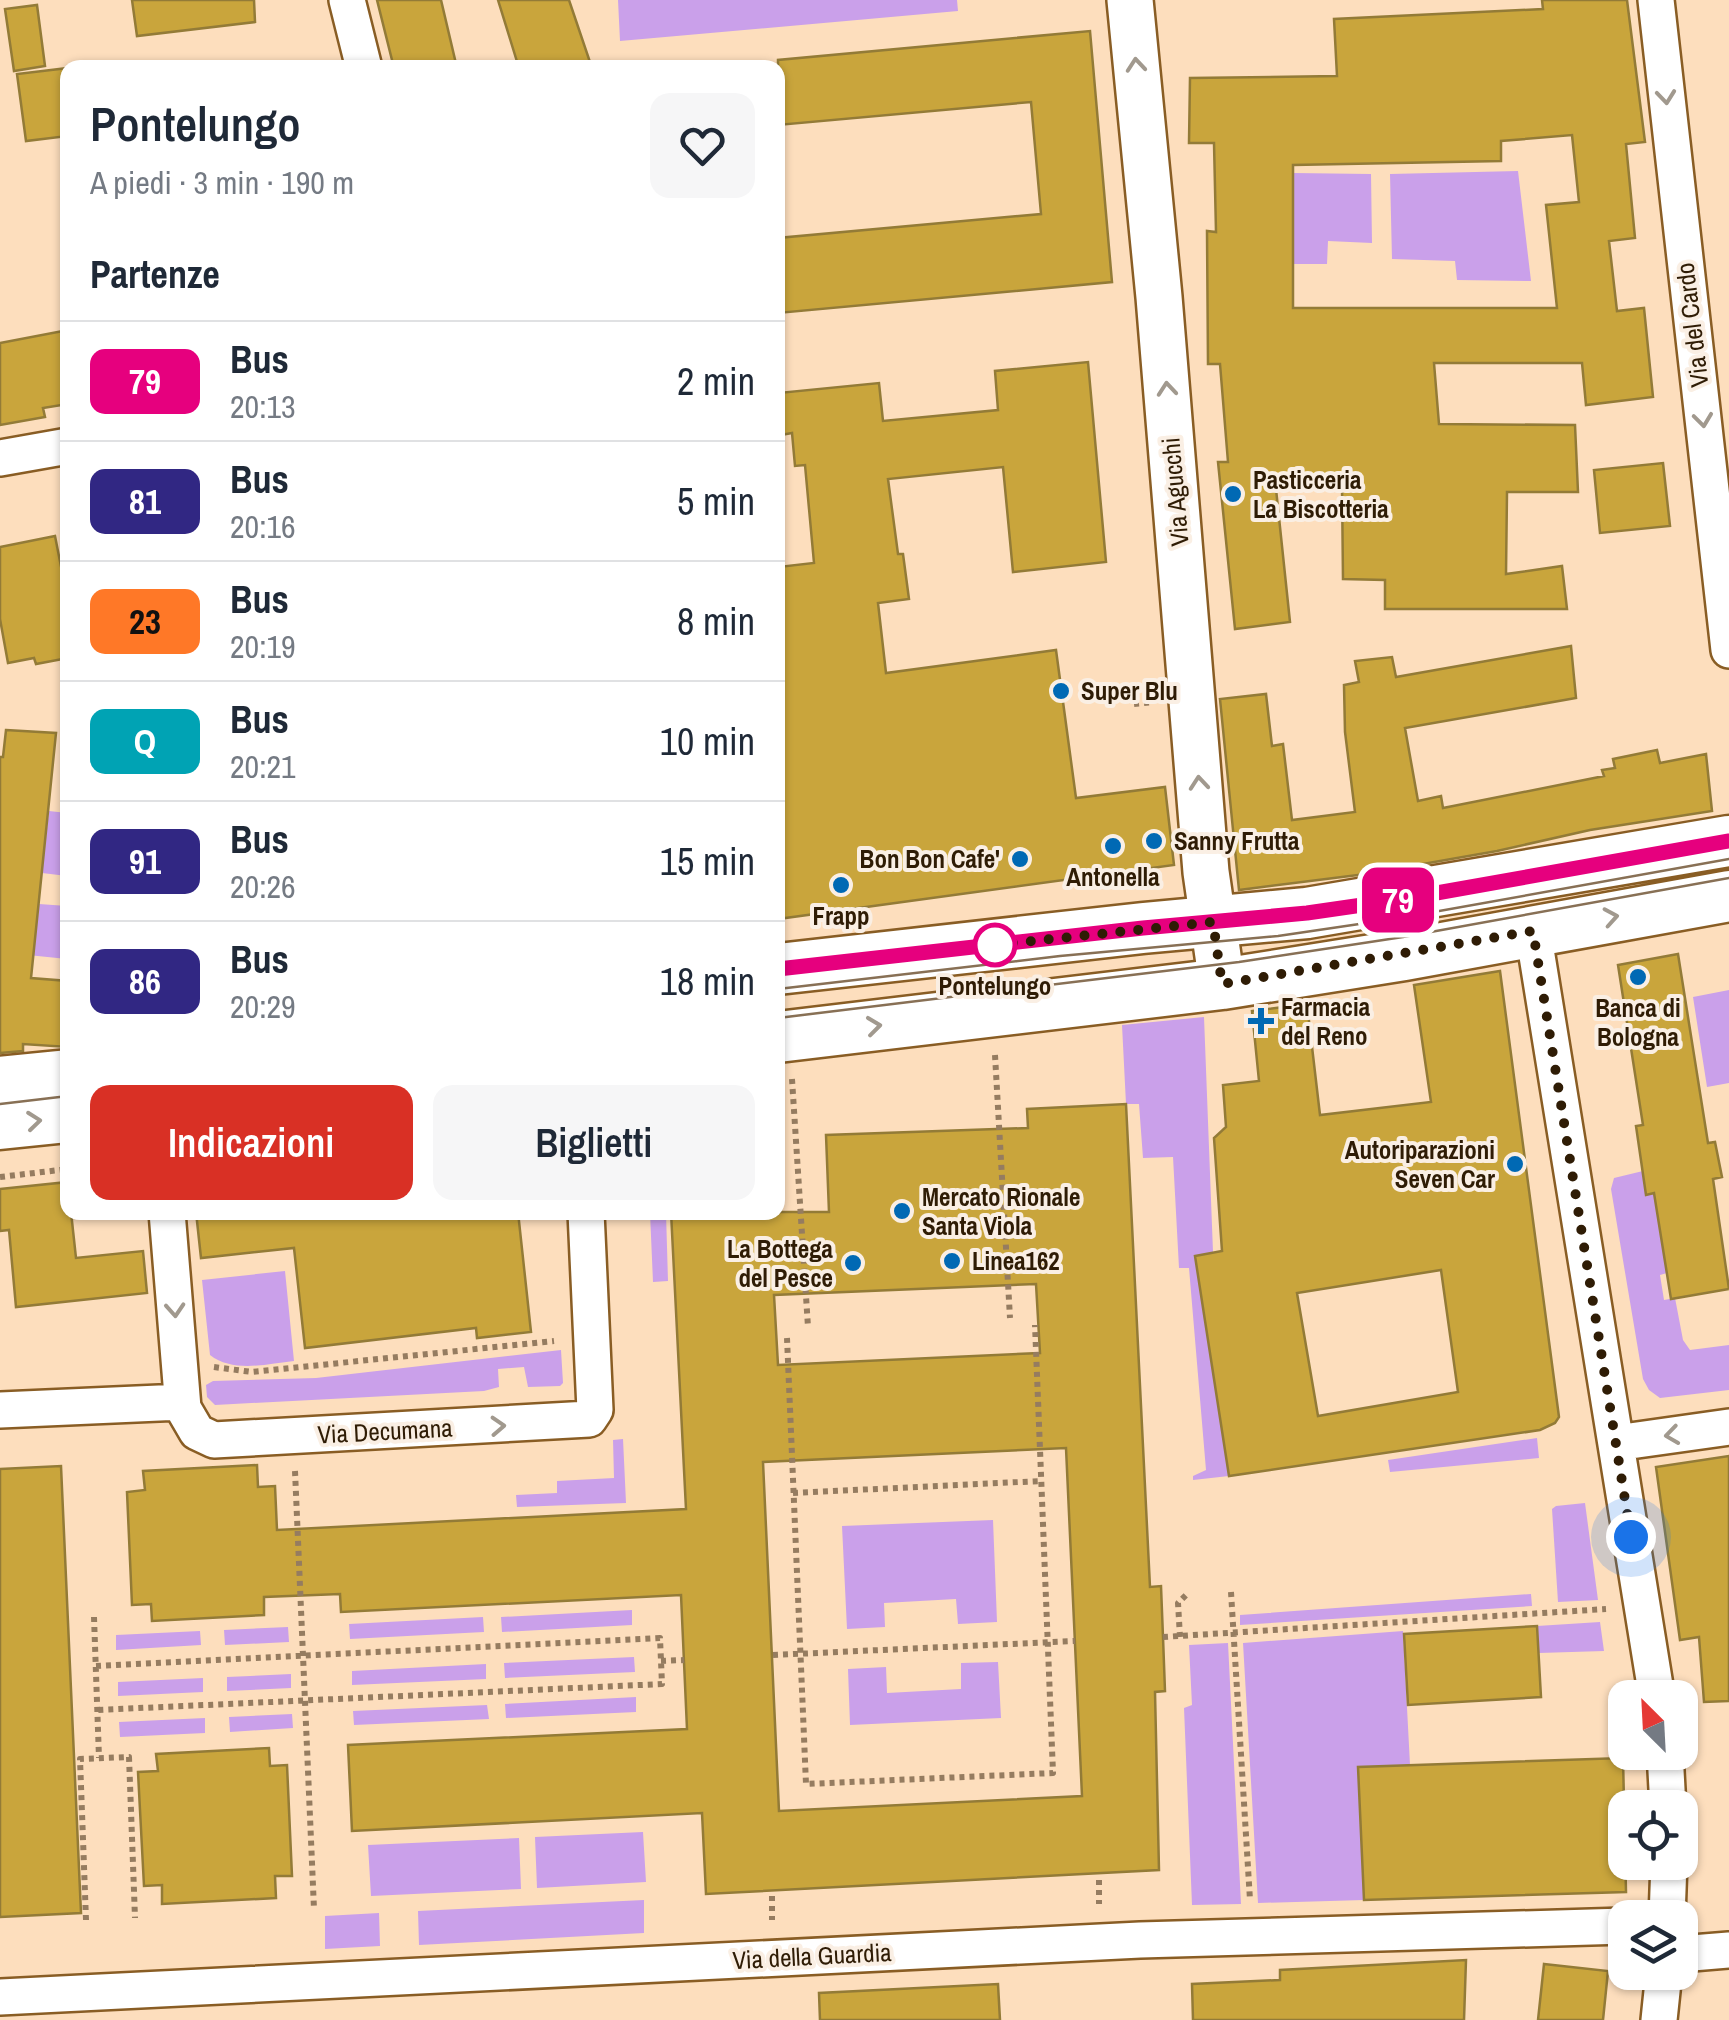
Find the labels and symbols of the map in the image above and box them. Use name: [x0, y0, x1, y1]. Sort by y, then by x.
one-way arrow: [1126, 57, 1147, 73]
one-way arrow: [1655, 89, 1676, 105]
street label: Via del Cardo: [1668, 261, 1716, 389]
one-way arrow: [1156, 380, 1178, 396]
one-way arrow: [1692, 412, 1713, 428]
street label: Via Agucchi: [1153, 436, 1197, 548]
place label: Pasticceria La Biscotteria: [1253, 463, 1389, 526]
marker: Pasticceria La Biscotteria: [1222, 483, 1244, 505]
place label: Super Blu: [1081, 674, 1178, 708]
marker: Super Blu: [1050, 680, 1072, 702]
one-way arrow: [1188, 774, 1210, 790]
place label: Sanny Frutta: [1174, 824, 1300, 858]
marker: Sanny Frutta: [1143, 830, 1165, 852]
marker: Antonella: [1102, 835, 1124, 857]
place label: Bon Bon Cafe': [860, 842, 1000, 876]
marker: Bon Bon Cafe': [1009, 848, 1031, 870]
place label: Antonella: [1066, 860, 1160, 894]
line badge: 79: [1353, 868, 1443, 932]
marker: Frapp: [830, 874, 852, 896]
place label: Frapp: [813, 899, 869, 933]
one-way arrow: [1603, 907, 1619, 928]
marker: Pontelungo: [974, 924, 1016, 966]
marker: Banca di Bologna: [1627, 966, 1649, 988]
place label: Pontelungo: [939, 969, 1051, 1003]
place label: Farmacia del Reno: [1281, 990, 1371, 1053]
place label: Banca di Bologna: [1595, 991, 1681, 1054]
marker: Farmacia del Reno: [1250, 1010, 1272, 1032]
one-way arrow: [867, 1016, 883, 1037]
one-way arrow: [26, 1110, 42, 1132]
place label: Autoriparazioni Seven Car: [1345, 1133, 1495, 1196]
marker: Autoriparazioni Seven Car: [1504, 1153, 1526, 1175]
place label: Mercato Rionale Santa Viola: [922, 1180, 1080, 1243]
marker: Mercato Rionale Santa Viola: [891, 1200, 913, 1222]
place label: La Bottega del Pesce: [727, 1232, 834, 1295]
place label: Linea162: [972, 1244, 1060, 1278]
marker: Linea162: [941, 1250, 963, 1272]
marker: La Bottega del Pesce: [842, 1252, 864, 1274]
one-way arrow: [164, 1302, 186, 1318]
street label: Via Decumana: [317, 1410, 454, 1452]
one-way arrow: [490, 1416, 506, 1437]
one-way arrow: [1664, 1424, 1681, 1445]
your location: [1606, 1512, 1656, 1562]
north arrow: [1608, 1680, 1698, 1770]
street label: Via della Guardia: [732, 1935, 893, 1977]

